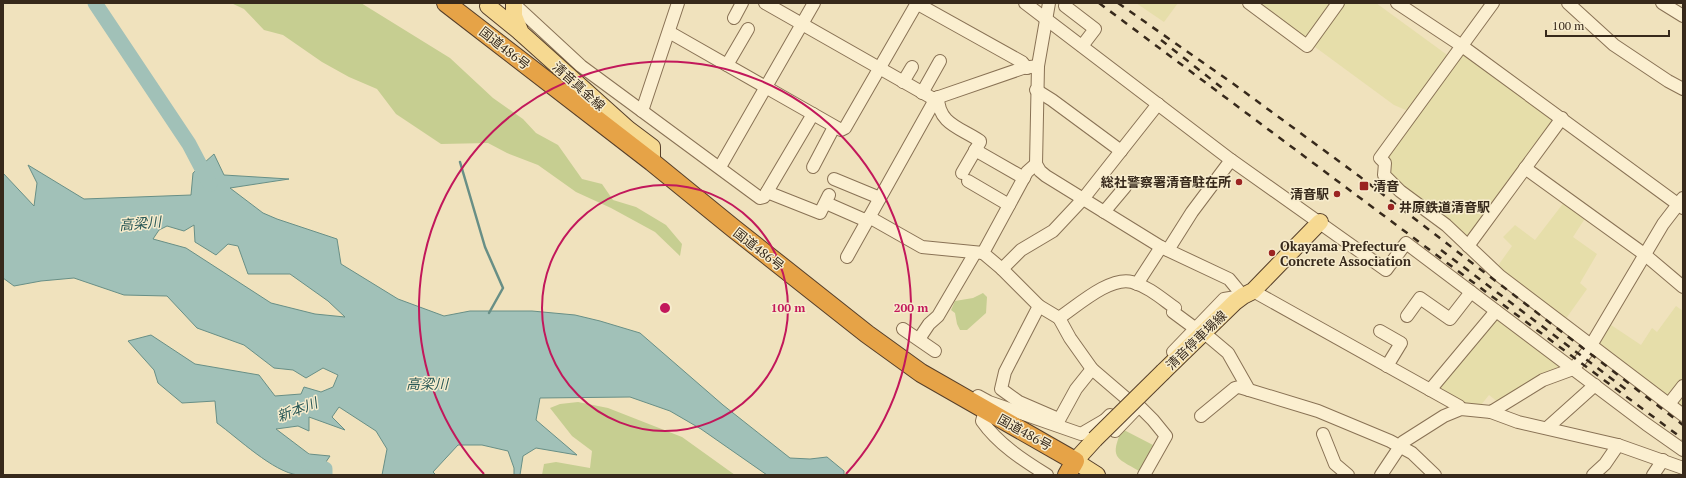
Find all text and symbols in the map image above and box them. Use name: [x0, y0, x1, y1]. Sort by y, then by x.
scale bar: [1546, 12, 1669, 38]
text: 100 m: [1552, 18, 1585, 33]
street label: 国道486号: [476, 23, 534, 73]
street label: 清音真金線: [549, 58, 609, 114]
place label: 総社警察署清音駐在所: [1100, 173, 1231, 191]
marker: 総社警察署清音駐在所: [1234, 177, 1244, 187]
place label: 清音: [1373, 177, 1399, 195]
marker: 清音: [1358, 180, 1370, 192]
place label: 清音駅: [1290, 185, 1329, 203]
marker: 清音駅: [1332, 189, 1342, 199]
place label: 井原鉄道清音駅: [1399, 198, 1490, 216]
marker: 井原鉄道清音駅: [1386, 202, 1396, 212]
water label: 高梁川: [118, 212, 164, 234]
street label: 国道486号: [730, 224, 788, 274]
place label: Okayama Prefecture Concrete Association: [1280, 237, 1412, 270]
marker: Okayama Prefecture Concrete Association: [1267, 248, 1277, 258]
text: 100 m: [771, 300, 805, 315]
text: 200 m: [894, 300, 928, 315]
centre of rings: [658, 301, 672, 315]
street label: 清音停車場線: [1162, 306, 1230, 374]
water label: 高梁川: [406, 374, 450, 393]
water label: 新本川: [274, 392, 322, 425]
street label: 国道486号: [994, 410, 1056, 454]

